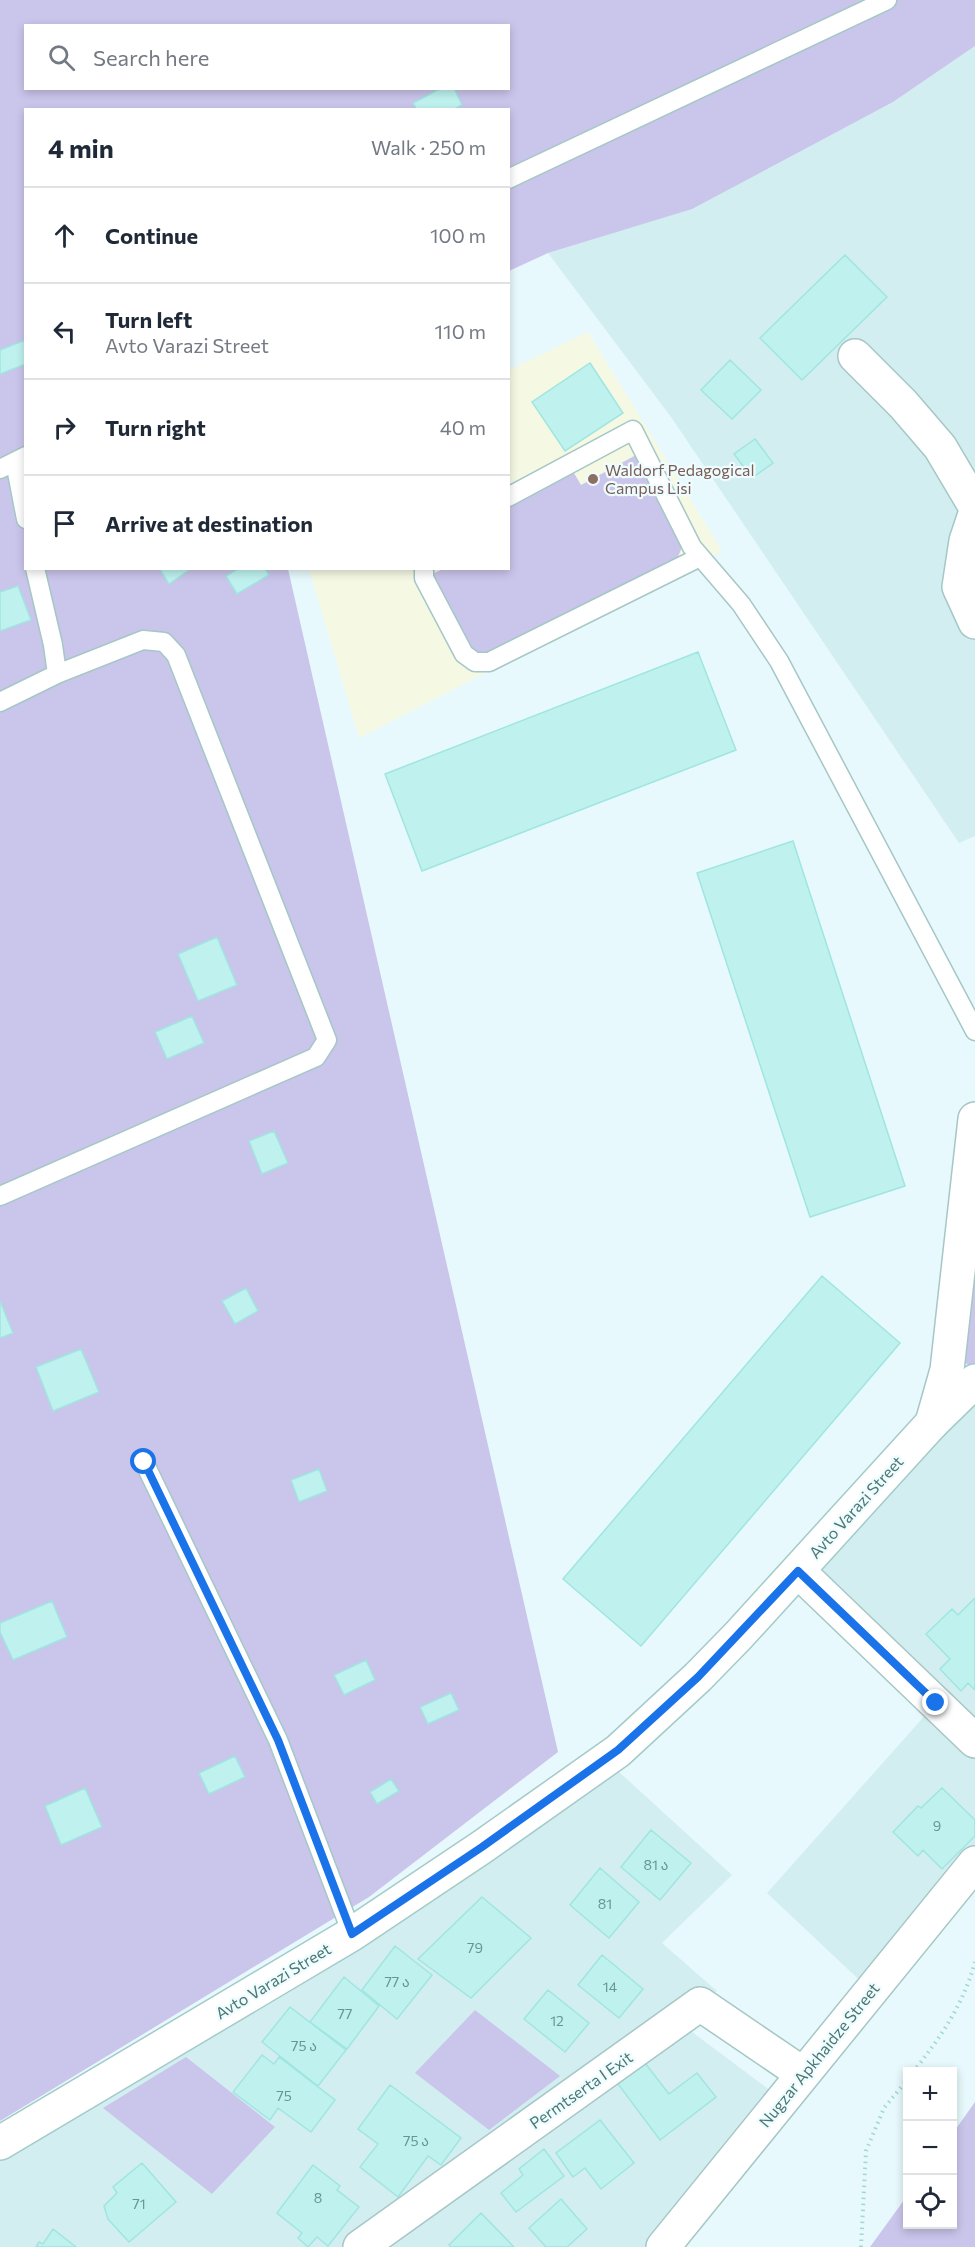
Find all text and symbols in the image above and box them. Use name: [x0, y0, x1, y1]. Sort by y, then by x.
search box: [24, 24, 510, 90]
icon: search: [45, 41, 78, 74]
text: Search here: [93, 44, 209, 71]
text: 4 min: [48, 132, 114, 163]
text: Walk · 250 m: [371, 135, 486, 159]
icon: ahead: [48, 219, 81, 252]
text: Continue: [105, 222, 198, 249]
text: 100 m: [430, 223, 486, 247]
text: Turn left: [105, 306, 192, 333]
icon: left: [48, 315, 81, 348]
text: 110 m: [435, 319, 486, 343]
text: Avto Varazi Street: [105, 333, 269, 357]
icon: right: [48, 411, 81, 444]
text: Turn right: [105, 414, 206, 441]
text: 40 m: [440, 415, 486, 439]
place label: Waldorf Pedagogical Campus Lisi: [605, 460, 755, 497]
marker: Waldorf Pedagogical Campus Lisi: [586, 472, 600, 486]
icon: arrive: [48, 507, 81, 540]
text: Arrive at destination: [105, 510, 313, 537]
route start: [130, 1448, 156, 1474]
street label: Avto Varazi Street: [805, 1451, 907, 1562]
route end: [922, 1689, 948, 1715]
house number: 9: [933, 1817, 941, 1834]
house number: 81 ა: [644, 1856, 668, 1873]
house number: 81: [598, 1895, 612, 1912]
street label: Avto Varazi Street: [212, 1938, 334, 2022]
house number: 79: [467, 1939, 483, 1956]
house number: 77 ა: [384, 1973, 410, 1990]
house number: 14: [603, 1978, 618, 1995]
street label: Nugzar Apkhaidze Street: [755, 1978, 883, 2131]
house number: 77: [338, 2005, 352, 2022]
house number: 12: [550, 2012, 564, 2029]
house number: 75 ა: [291, 2037, 317, 2054]
street label: Permtserta I Exit: [526, 2047, 636, 2132]
map controls: [903, 2067, 957, 2229]
button: +: [903, 2067, 957, 2121]
house number: 75: [276, 2087, 292, 2104]
button: −: [903, 2121, 957, 2175]
house number: 75 ა: [403, 2132, 429, 2149]
button: locate: [903, 2175, 957, 2229]
house number: 8: [314, 2189, 322, 2206]
house number: 71: [132, 2195, 146, 2212]

